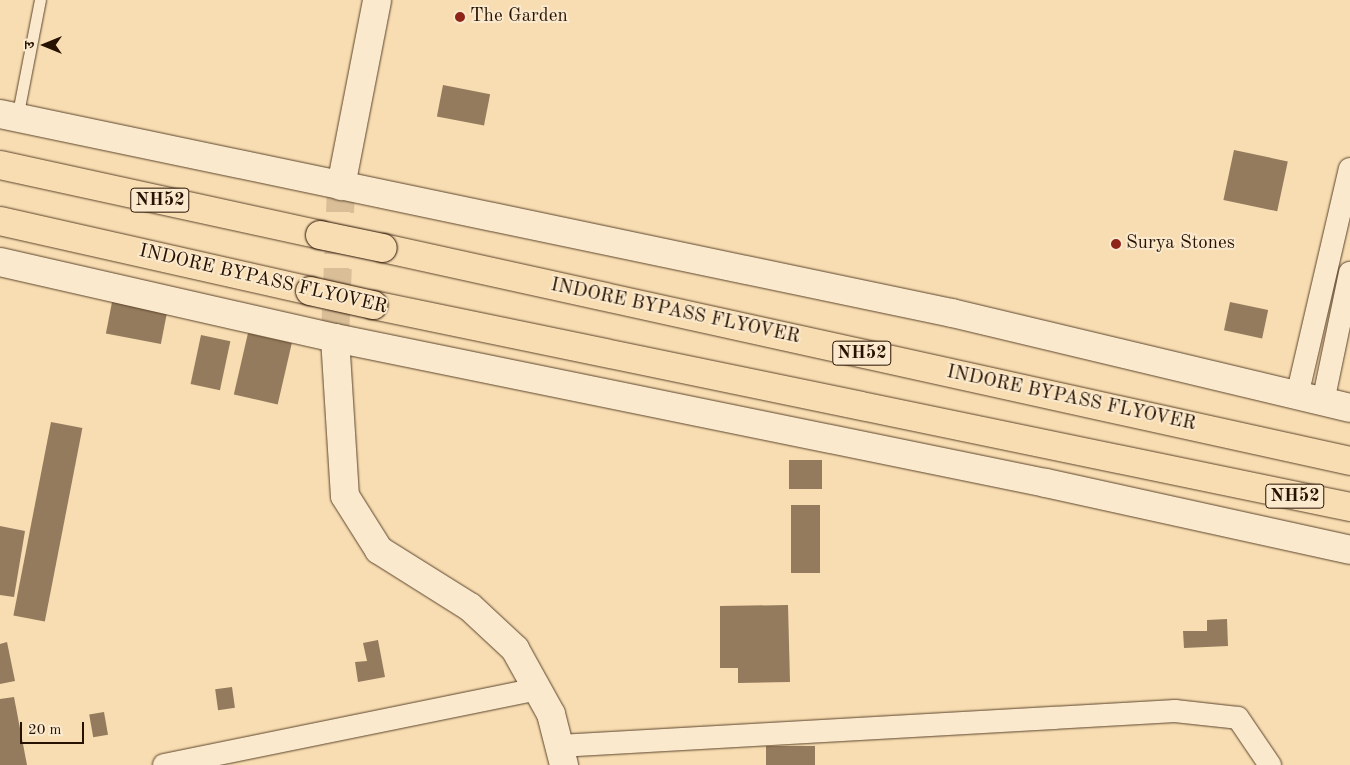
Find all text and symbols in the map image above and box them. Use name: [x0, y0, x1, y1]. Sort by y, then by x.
place label: The Garden: [470, 6, 568, 28]
marker: The Garden: [454, 11, 466, 23]
north arrow: [20, 20, 70, 70]
text: उ: [23, 41, 37, 49]
road number: NH52: [130, 184, 190, 216]
place label: Surya Stones: [1126, 233, 1235, 255]
marker: Surya Stones: [1110, 238, 1122, 250]
street label: INDORE BYPASS FLYOVER: [137, 240, 389, 320]
street label: INDORE BYPASS FLYOVER: [548, 274, 802, 350]
road number: NH52: [832, 338, 892, 368]
street label: INDORE BYPASS FLYOVER: [944, 361, 1198, 437]
road number: NH52: [1265, 481, 1325, 512]
scale bar: [22, 712, 86, 744]
text: 20 m: [28, 723, 62, 738]

